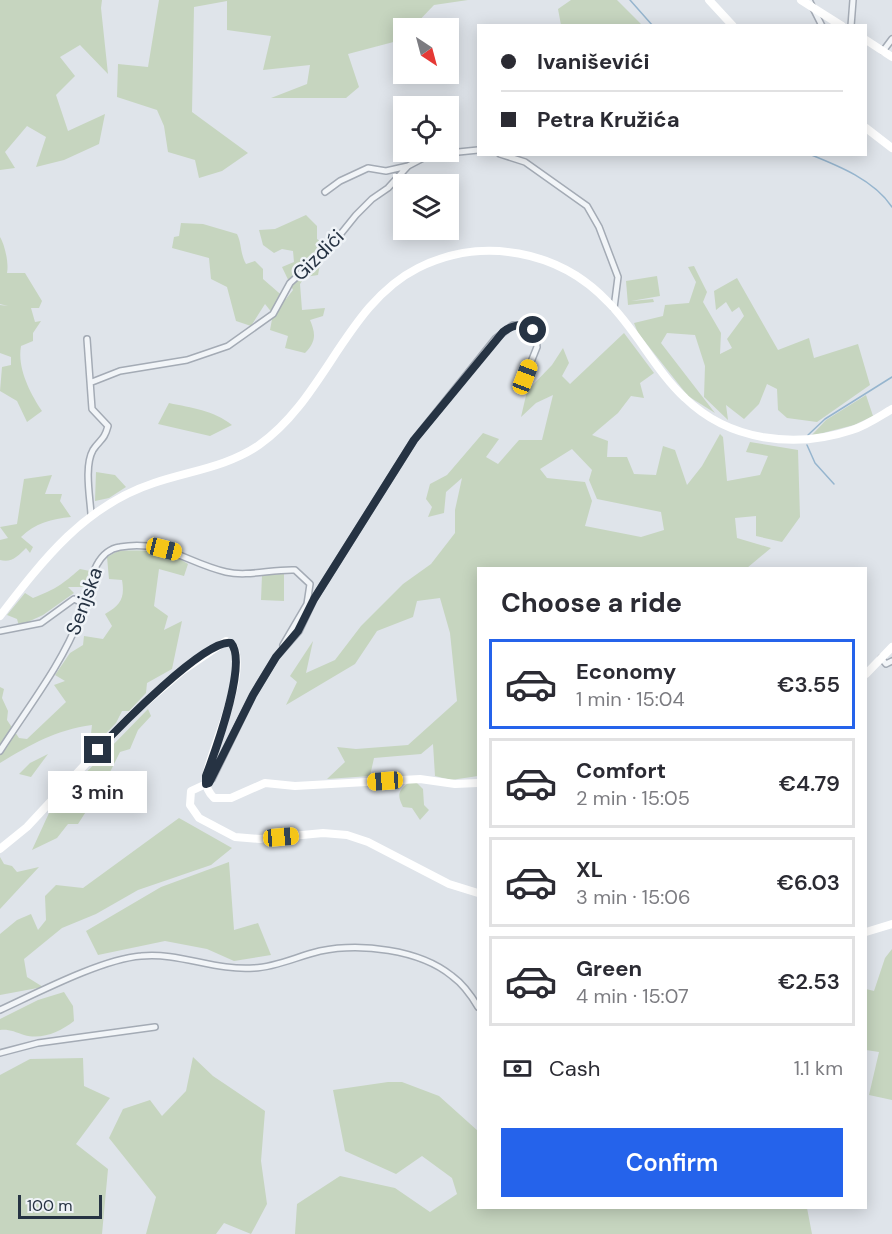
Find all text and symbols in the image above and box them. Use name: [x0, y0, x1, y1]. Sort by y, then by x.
north arrow: [393, 18, 459, 84]
map controls: [393, 18, 459, 240]
text: Ivaniševići: [537, 47, 650, 76]
button: locate: [393, 96, 459, 162]
text: Petra Kružića: [537, 105, 680, 134]
button: layers: [393, 174, 459, 240]
street label: Gizdići: [287, 224, 349, 286]
route start: [519, 316, 546, 343]
car: [510, 357, 540, 397]
car: [144, 536, 184, 562]
street label: Senjska: [60, 564, 108, 638]
text: Choose a ride: [501, 585, 682, 620]
icon: car: [504, 657, 558, 711]
text: Economy: [576, 657, 676, 686]
text: €3.55: [777, 670, 840, 699]
text: 1 min · 15:04: [576, 686, 685, 712]
route end: [84, 736, 111, 763]
icon: car: [504, 756, 558, 810]
text: Comfort: [576, 756, 666, 785]
text: €4.79: [779, 769, 840, 798]
callout: 3 min: [48, 771, 148, 813]
car: [366, 771, 404, 791]
text: 3 min: [71, 779, 124, 805]
text: 2 min · 15:05: [576, 785, 690, 811]
car: [262, 826, 300, 848]
icon: car: [504, 855, 558, 909]
text: XL: [576, 855, 603, 884]
text: €6.03: [777, 868, 840, 897]
text: 3 min · 15:06: [576, 884, 691, 910]
icon: car: [504, 954, 558, 1008]
text: Green: [576, 954, 642, 983]
text: €2.53: [778, 967, 840, 996]
text: 4 min · 15:07: [576, 983, 689, 1009]
icon: cash: [501, 1052, 534, 1085]
text: Cash: [549, 1054, 600, 1083]
text: 1.1 km: [794, 1055, 843, 1081]
button: Confirm: [501, 1128, 843, 1197]
scale bar: [18, 1192, 102, 1220]
text: 100 m: [27, 1195, 72, 1216]

